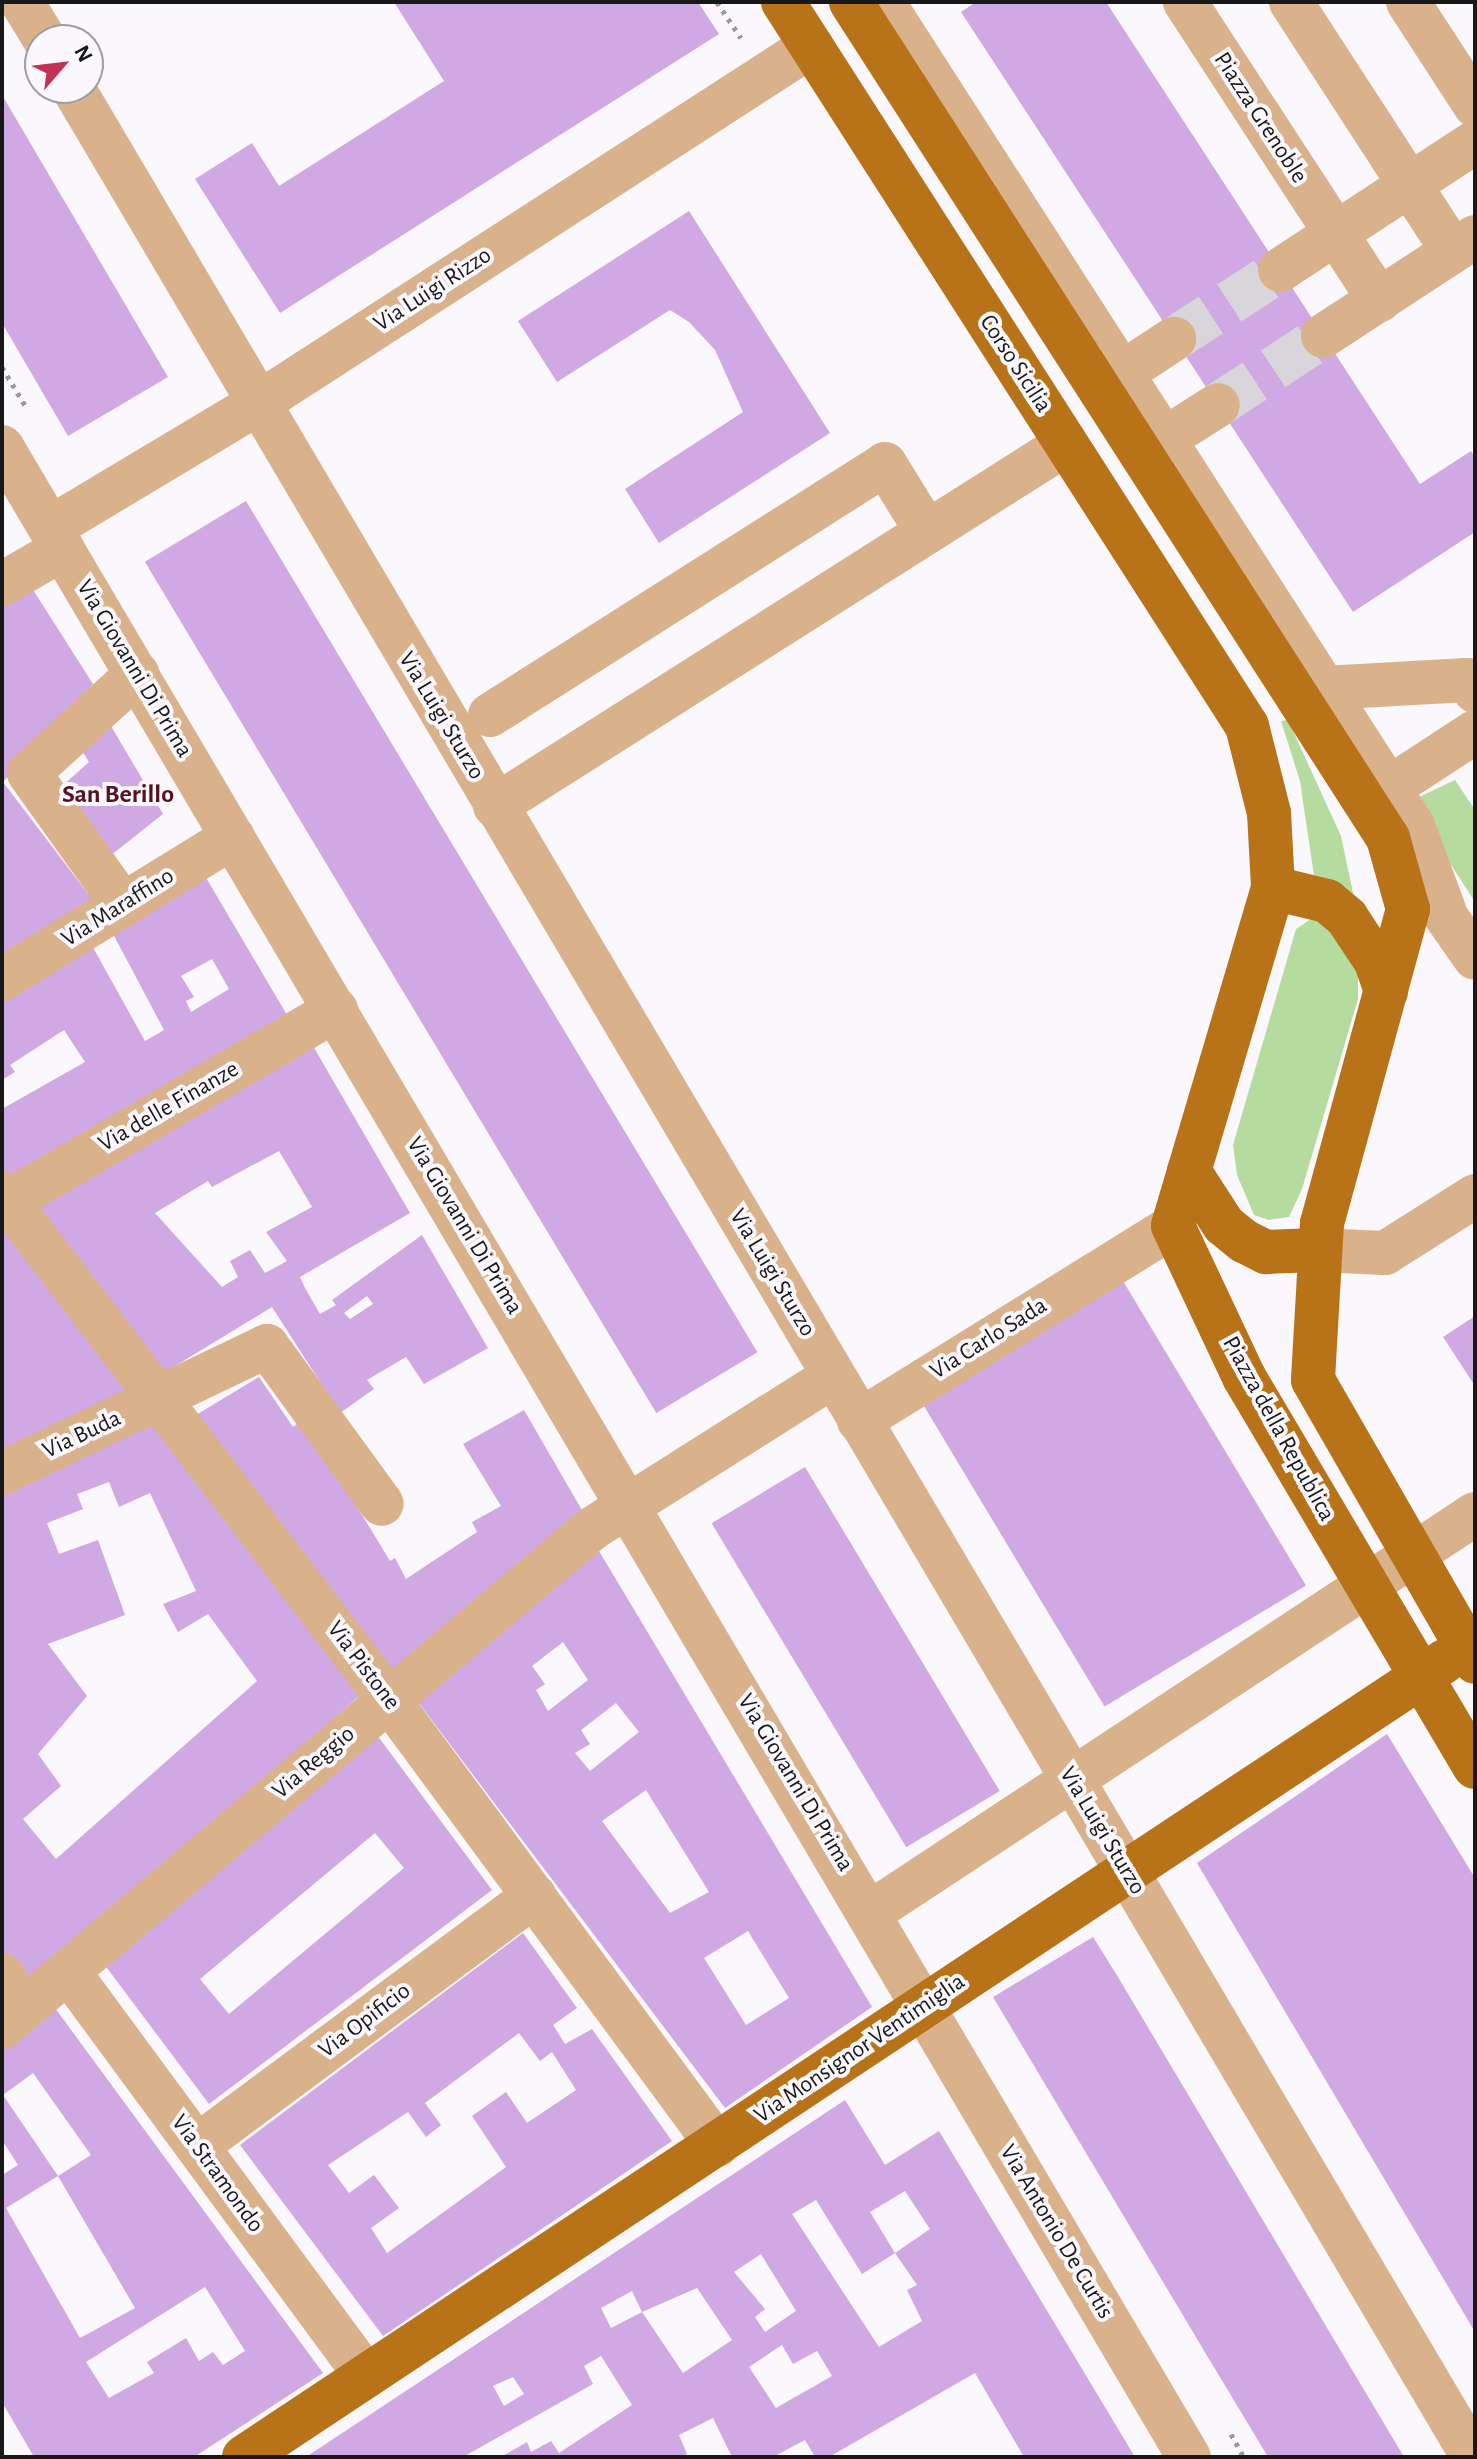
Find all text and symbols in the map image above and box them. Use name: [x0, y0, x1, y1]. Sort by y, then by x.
north arrow: [24, 24, 104, 104]
text: N: [70, 42, 97, 66]
street label: Piazza Grenoble: [1207, 47, 1313, 189]
street label: Via Luigi Rizzo: [369, 241, 497, 339]
street label: Corso Sicilia: [973, 310, 1057, 418]
street label: Via Giovanni Di Prima: [70, 575, 198, 763]
street label: Via Luigi Sturzo: [392, 647, 490, 785]
district label: San Berillo: [62, 779, 174, 811]
street label: Via Maraffino: [57, 862, 179, 954]
street label: Via delle Finanze: [94, 1055, 244, 1159]
street label: Via Giovanni Di Prima: [400, 1132, 528, 1320]
street label: Via Luigi Sturzo: [723, 1204, 821, 1342]
street label: Via Carlo Sada: [925, 1292, 1053, 1386]
street label: Piazza della Republica: [1215, 1332, 1341, 1526]
street label: Via Buda: [38, 1404, 126, 1466]
street label: Via Pistone: [320, 1616, 406, 1716]
street label: Via Giovanni Di Prima: [731, 1689, 859, 1877]
street label: Via Reggio: [267, 1720, 361, 1806]
street label: Via Luigi Sturzo: [1053, 1762, 1151, 1900]
street label: Via Monsignor Ventimiglia: [749, 1968, 971, 2130]
street label: Via Opificio: [313, 1977, 417, 2065]
street label: Via Stramondo: [164, 2109, 270, 2239]
street label: Via Antonio De Curtis: [993, 2140, 1119, 2324]

